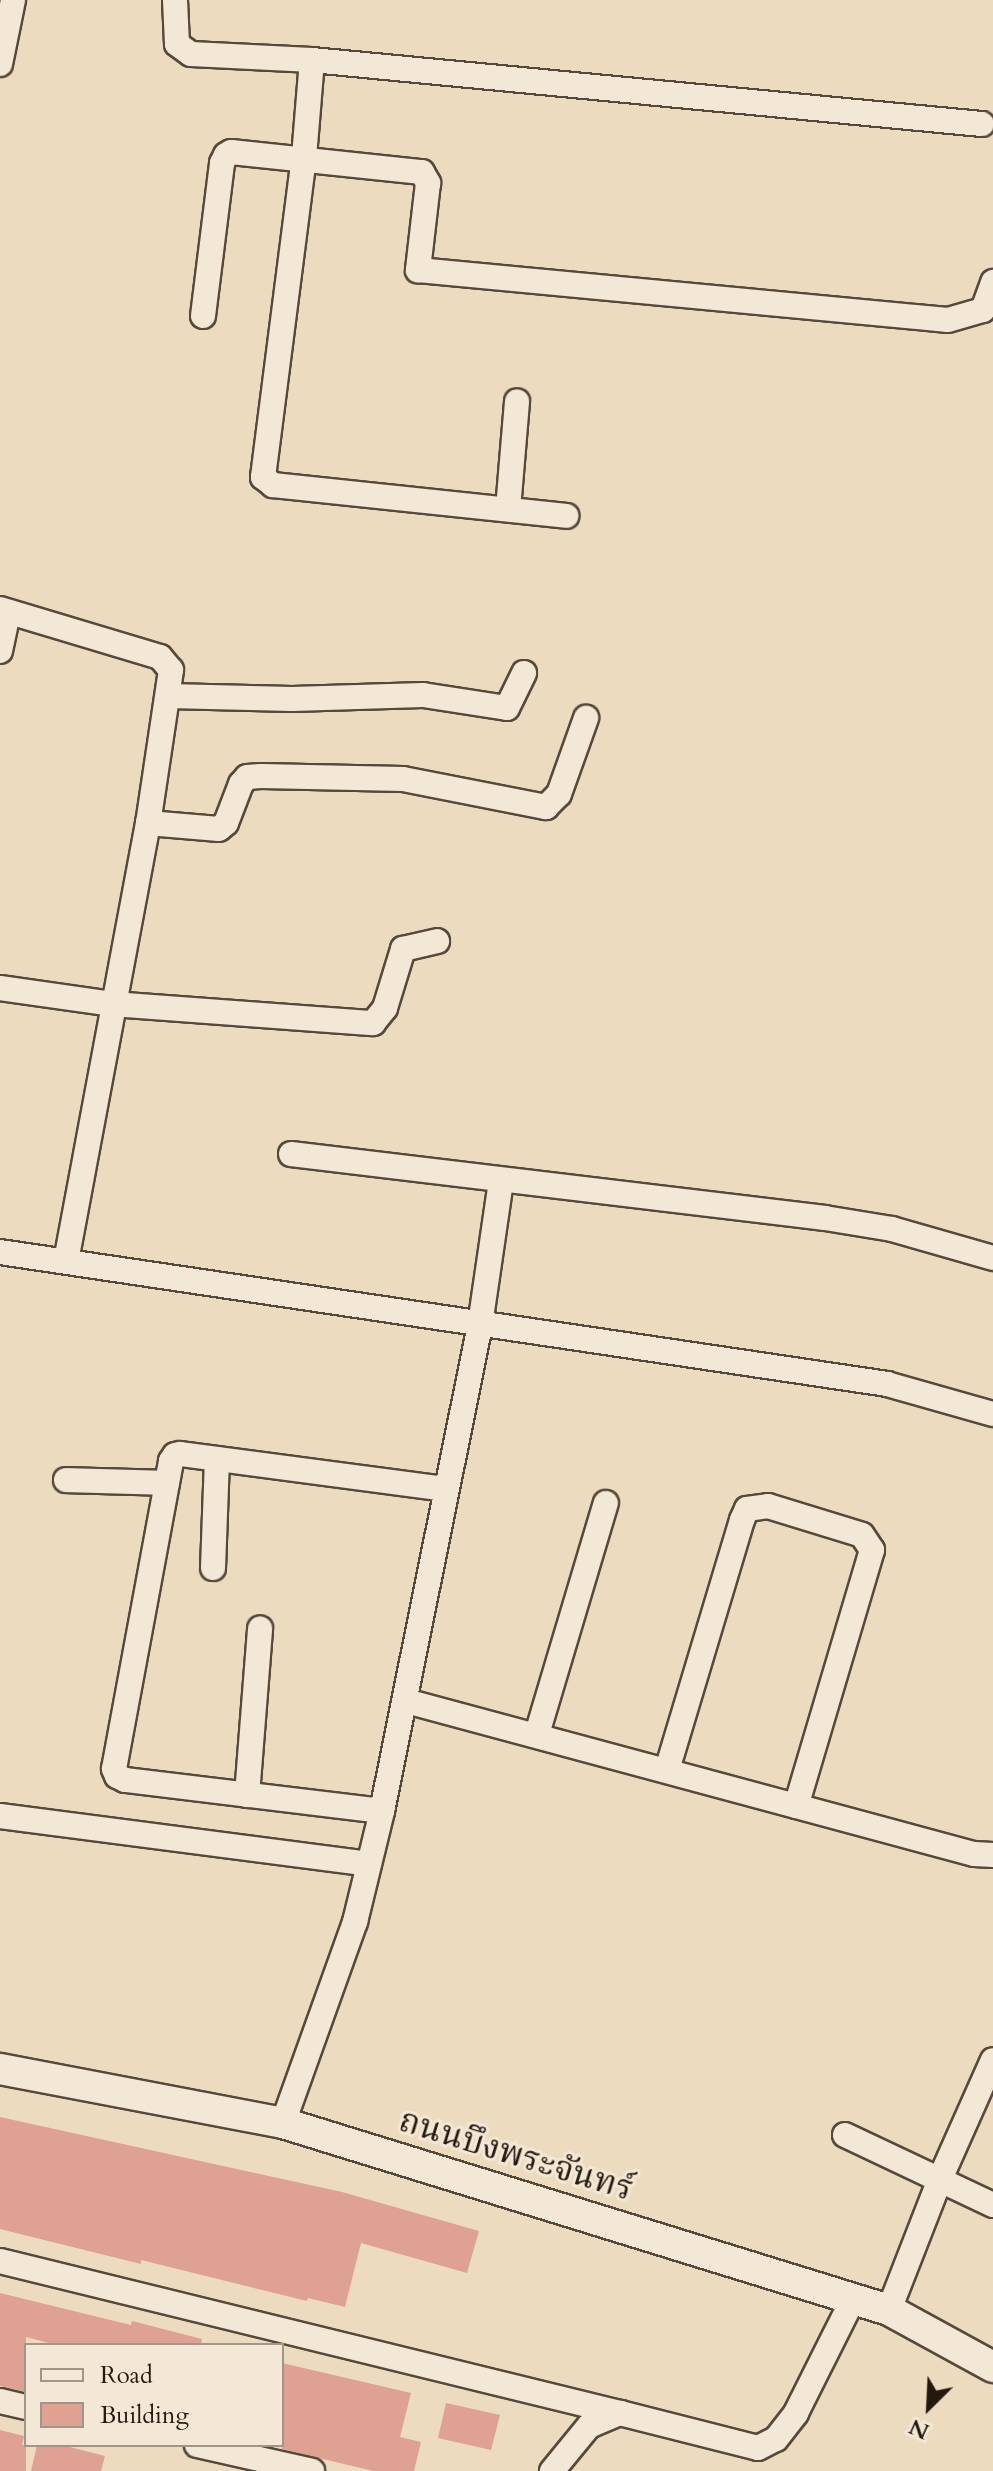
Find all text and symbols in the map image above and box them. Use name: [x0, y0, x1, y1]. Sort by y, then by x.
street label: ถนนบึงพระจันทร์: [394, 2100, 638, 2210]
legend: [24, 2343, 284, 2447]
text: Road: [100, 2359, 153, 2392]
north arrow: [889, 2367, 969, 2447]
text: Building: [100, 2399, 189, 2432]
text: N: [904, 2411, 934, 2447]

